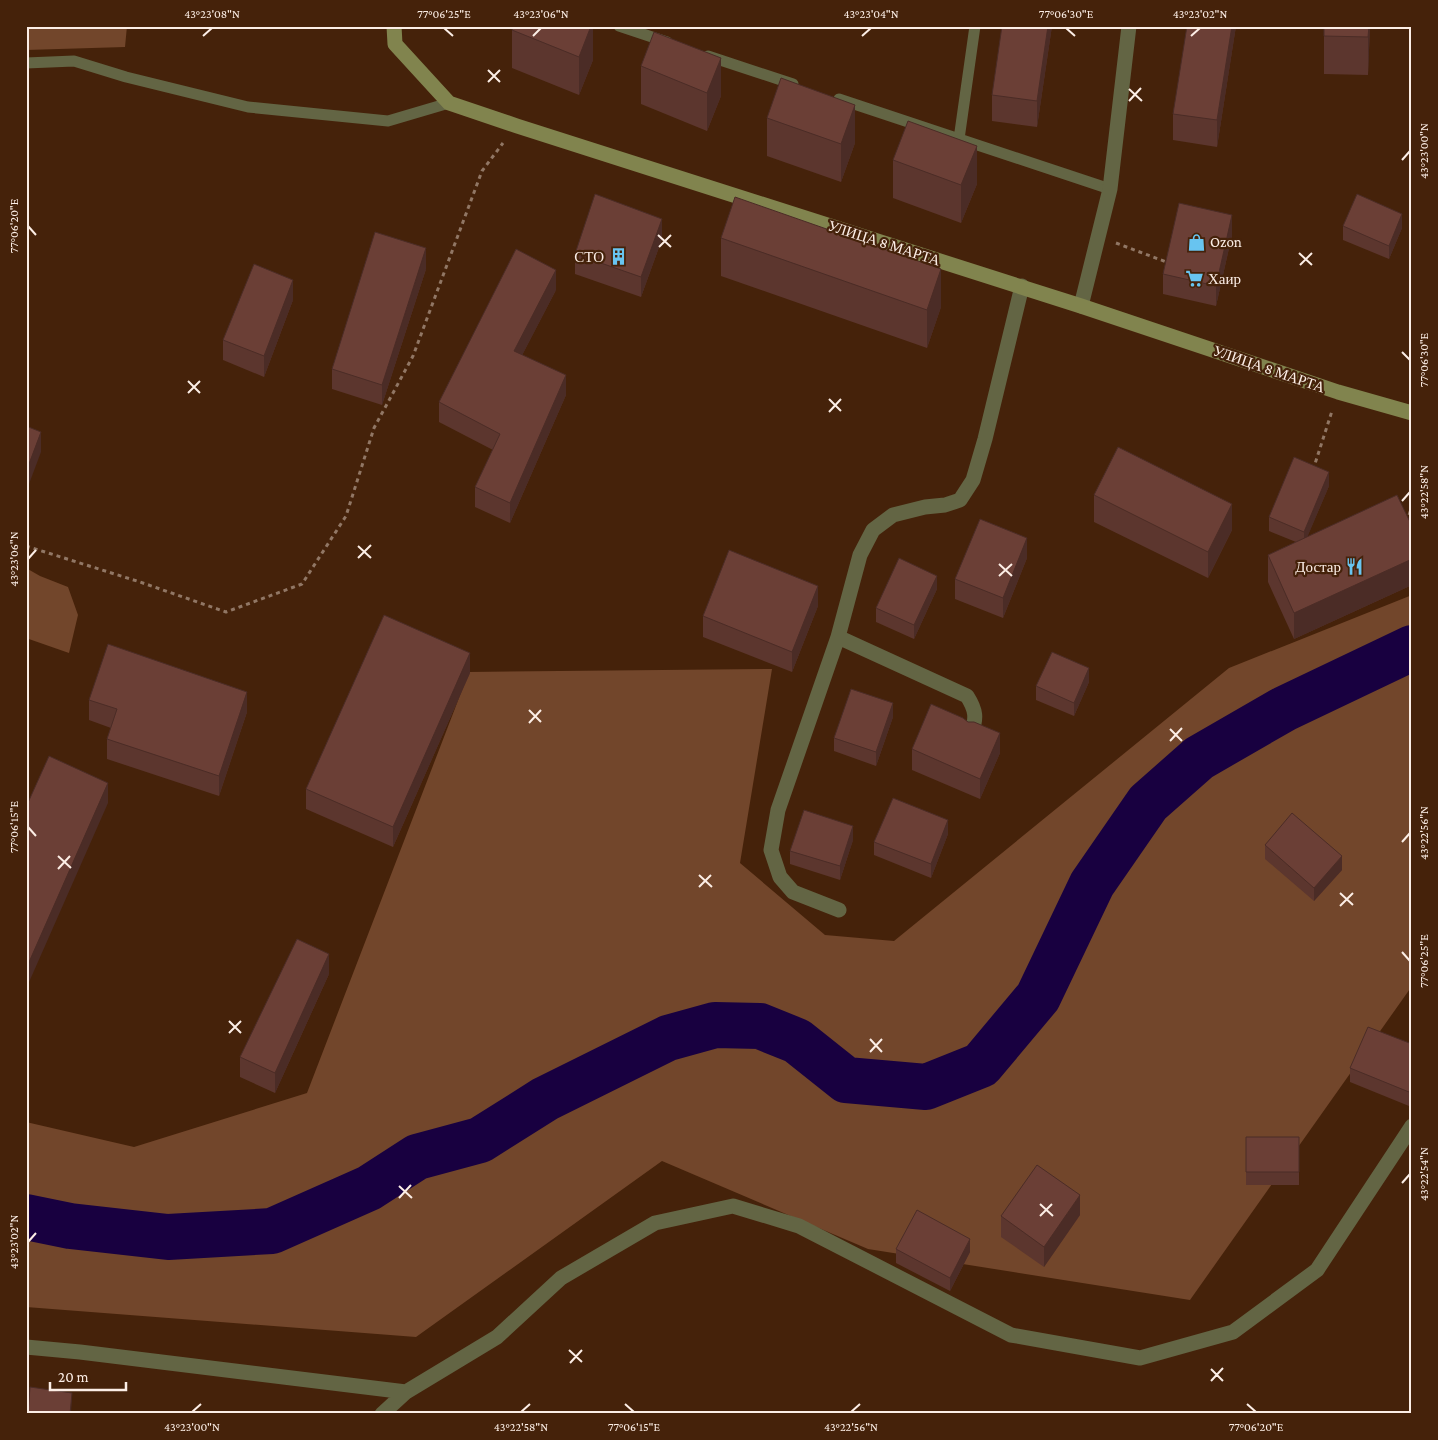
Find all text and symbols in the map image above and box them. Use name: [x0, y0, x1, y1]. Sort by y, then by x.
text: 43°23'08"N: [184, 7, 240, 21]
text: 77°06'25"E: [417, 7, 471, 21]
text: 43°23'06"N: [513, 7, 569, 21]
text: 43°23'04"N: [843, 7, 899, 21]
text: 77°06'30"E: [1039, 7, 1094, 21]
text: 43°23'02"N: [1173, 7, 1227, 21]
text: 43°23'00"N: [1417, 123, 1431, 179]
text: 77°06'20"E: [7, 198, 21, 253]
street label: УЛИЦА 8 МАРТА: [826, 217, 942, 269]
shop icon: Ozon: [1186, 232, 1206, 252]
place label: Ozon: [1210, 234, 1242, 250]
building icon: СТО: [608, 247, 628, 267]
place label: СТО: [574, 249, 604, 265]
supermarket icon: Хаир: [1184, 269, 1204, 289]
place label: Хаир: [1208, 271, 1241, 287]
text: 77°06'30"E: [1417, 332, 1431, 387]
street label: УЛИЦА 8 МАРТА: [1211, 342, 1327, 396]
text: 43°22'58"N: [1417, 465, 1431, 519]
text: 43°23'06"N: [7, 531, 21, 587]
restaurant icon: Достар: [1345, 557, 1365, 577]
place label: Достар: [1295, 559, 1341, 575]
text: 77°06'15"E: [7, 801, 21, 853]
text: 43°22'56"N: [1417, 806, 1431, 860]
text: 77°06'25"E: [1417, 934, 1431, 988]
text: 43°22'54"N: [1417, 1147, 1431, 1201]
text: 43°23'02"N: [7, 1215, 21, 1269]
scale bar: [50, 1360, 126, 1392]
text: 20 m: [58, 1369, 89, 1385]
text: 43°23'00"N: [164, 1420, 220, 1434]
text: 43°22'58"N: [494, 1420, 548, 1434]
text: 77°06'15"E: [608, 1420, 660, 1434]
text: 43°22'56"N: [824, 1420, 878, 1434]
text: 77°06'20"E: [1229, 1420, 1284, 1434]

